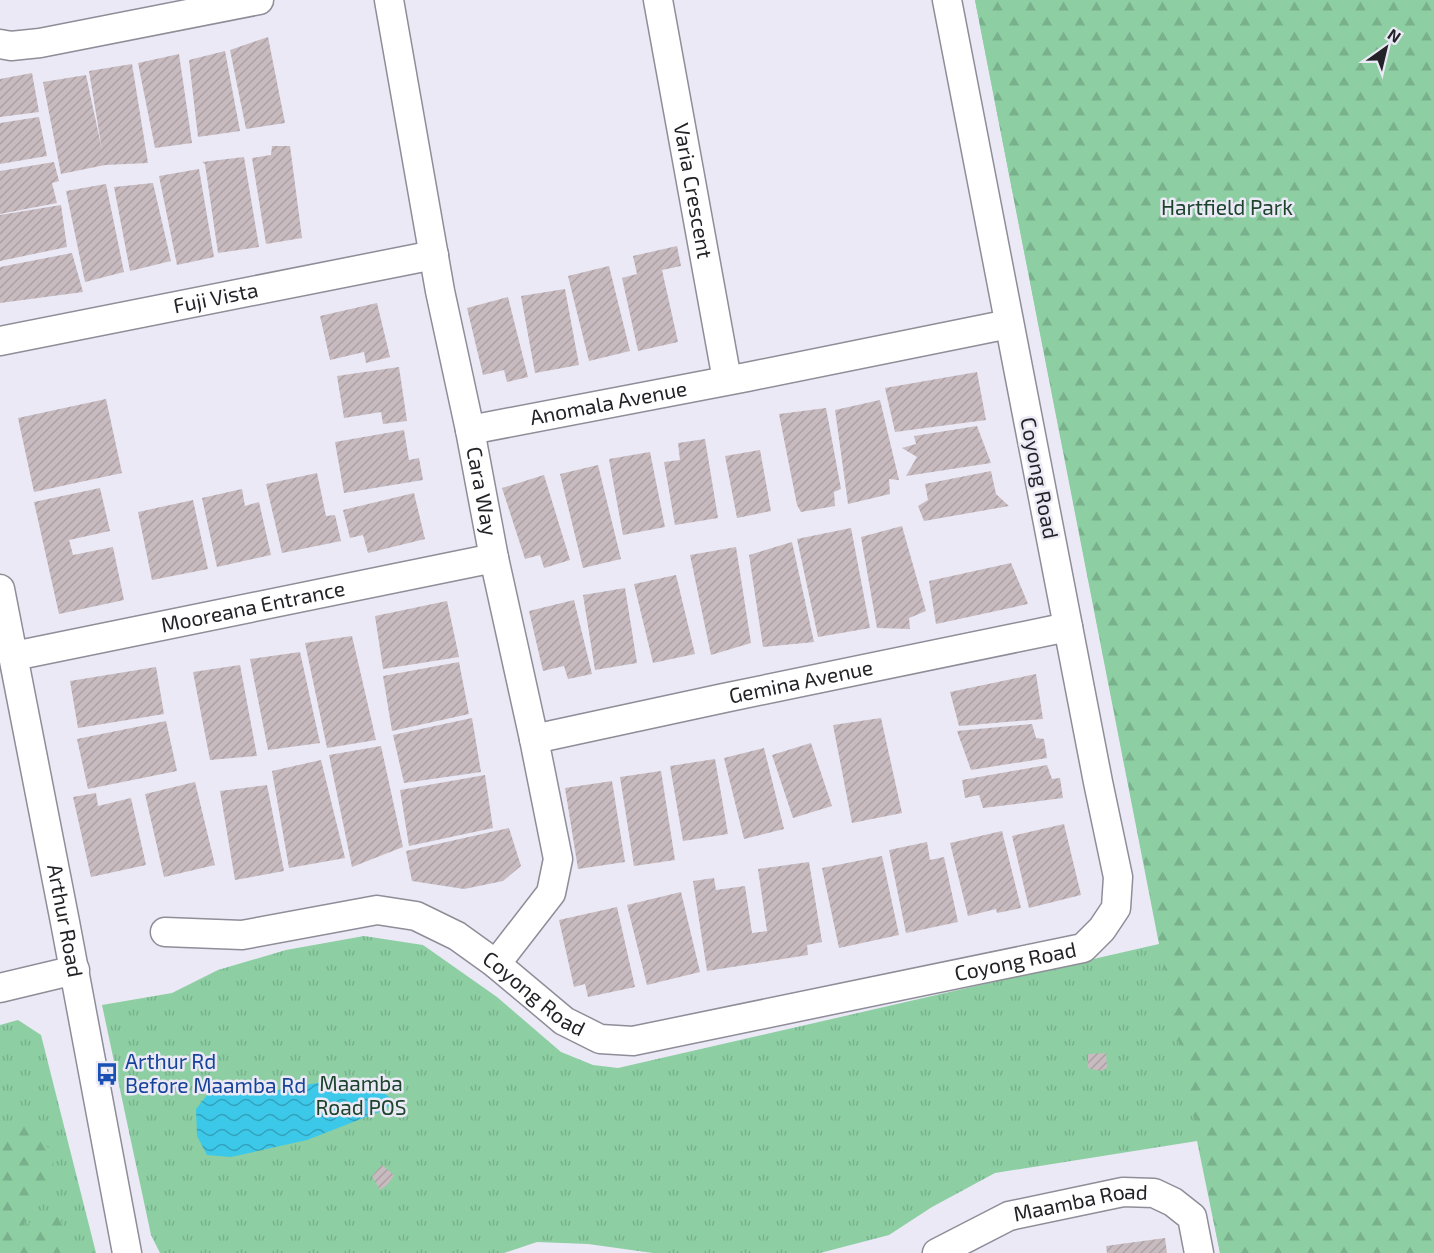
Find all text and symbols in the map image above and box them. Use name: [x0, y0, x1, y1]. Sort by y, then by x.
north arrow: [1356, 18, 1416, 78]
text: N: [1385, 24, 1405, 46]
street label: Varia Crescent: [670, 121, 719, 260]
park label: Hartfield Park: [1161, 194, 1293, 219]
street label: Fuji Vista: [171, 276, 260, 317]
street label: Anomala Avenue: [528, 375, 689, 429]
street label: Coyong Road: [1016, 415, 1065, 541]
street label: Cara Way: [462, 444, 504, 538]
street label: Mooreana Entrance: [159, 575, 347, 637]
street label: Gemina Avenue: [726, 654, 875, 708]
street label: Arthur Road: [43, 862, 89, 979]
street label: Coyong Road: [952, 936, 1078, 985]
street label: Coyong Road: [479, 945, 590, 1041]
place label: Arthur Rd Before Maamba Rd: [125, 1048, 306, 1097]
bus stop icon: Arthur Rd Before Maamba Rd: [94, 1061, 120, 1087]
park label: Maamba Road POS: [315, 1070, 407, 1119]
street label: Maamba Road: [1011, 1178, 1148, 1226]

